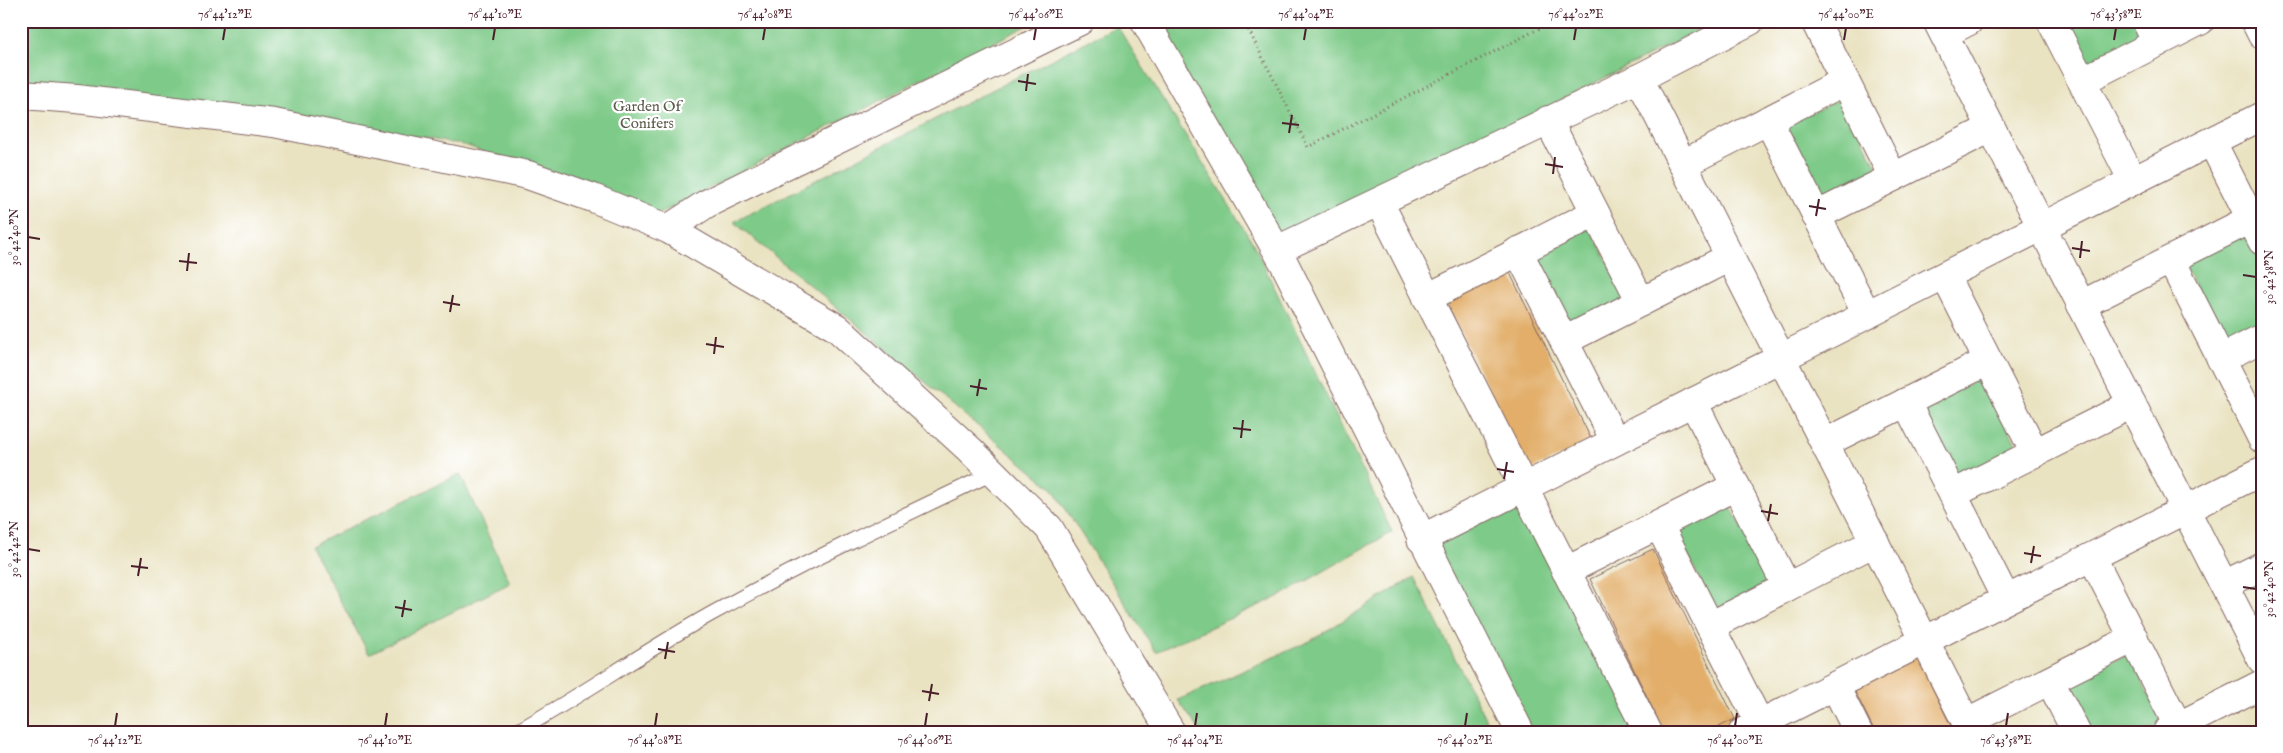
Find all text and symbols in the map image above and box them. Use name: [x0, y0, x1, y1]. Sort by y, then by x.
text: 76°44'12"E: [198, 7, 252, 22]
text: 76°44'10"E: [468, 7, 522, 22]
text: 76°44'08"E: [738, 7, 792, 22]
text: 76°44'06"E: [1009, 7, 1063, 22]
text: 76°44'04"E: [1278, 7, 1334, 22]
text: 76°44'02"E: [1548, 7, 1604, 22]
text: 76°44'00"E: [1818, 7, 1874, 22]
text: 76°43'58"E: [2090, 7, 2142, 22]
park label: Garden Of Conifers: [613, 97, 684, 133]
text: 30°42'40"N: [7, 208, 22, 266]
text: 30°42'38"N: [2262, 249, 2277, 304]
text: 30°42'42"N: [7, 520, 22, 577]
text: 30°42'40"N: [2262, 560, 2277, 618]
text: 76°44'12"E: [88, 733, 142, 748]
text: 76°44'10"E: [358, 733, 412, 748]
text: 76°44'08"E: [628, 733, 682, 748]
text: 76°44'06"E: [898, 733, 952, 748]
text: 76°44'04"E: [1167, 733, 1223, 748]
text: 76°44'02"E: [1437, 733, 1493, 748]
text: 76°44'00"E: [1707, 733, 1763, 748]
text: 76°43'58"E: [1980, 733, 2032, 748]

